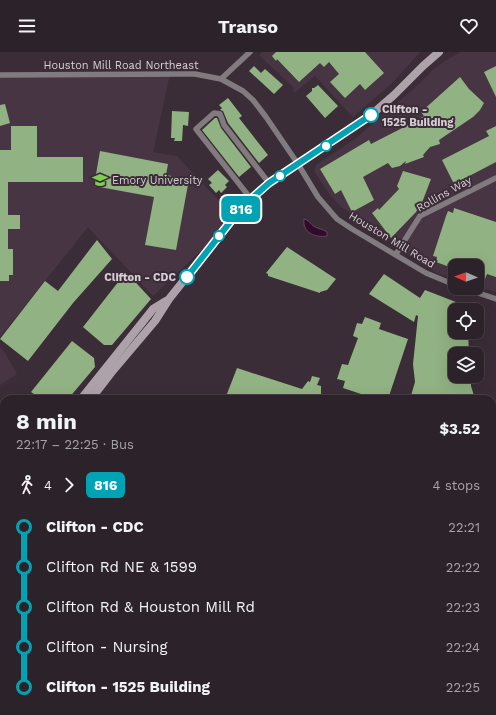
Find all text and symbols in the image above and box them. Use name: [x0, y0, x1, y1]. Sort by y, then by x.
icon: menu: [16, 15, 38, 37]
icon: heart: [458, 15, 480, 37]
text: Transo: [218, 16, 278, 37]
street label: Houston Mill Road Northeast: [43, 59, 199, 72]
place label: Clifton - 1525 Building: [382, 103, 454, 129]
marker: Clifton - 1525 Building: [363, 107, 379, 123]
unlabelled marker: [320, 140, 332, 152]
unlabelled marker: [274, 170, 286, 182]
school or university icon: Emory University: [91, 171, 109, 189]
street label: Rollins Way: [414, 173, 474, 215]
place label: Emory University: [112, 174, 203, 187]
line badge: 816: [218, 196, 264, 222]
text: 816: [229, 201, 253, 217]
street label: Houston Mill Road: [347, 209, 437, 271]
unlabelled marker: [213, 230, 225, 242]
north arrow: [448, 259, 484, 295]
map controls: [448, 259, 484, 383]
marker: Clifton - CDC: [179, 269, 195, 285]
place label: Clifton - CDC: [104, 271, 177, 284]
button: locate: [448, 303, 484, 339]
button: layers: [448, 347, 484, 383]
text: 8 min: [16, 409, 77, 434]
text: $3.52: [439, 420, 480, 438]
text: 22:17 – 22:25 · Bus: [16, 437, 134, 452]
icon: walk: [16, 474, 38, 496]
icon: forward: [58, 474, 80, 496]
text: 816: [94, 477, 117, 493]
text: 4: [44, 478, 52, 493]
text: 4 stops: [433, 478, 480, 493]
text: Clifton - CDC: [46, 518, 144, 536]
text: 22:21: [448, 520, 480, 535]
text: Clifton Rd NE & 1599: [46, 558, 197, 576]
text: 22:22: [446, 560, 480, 575]
text: Clifton Rd & Houston Mill Rd: [46, 598, 255, 616]
text: 22:23: [446, 600, 480, 615]
text: Clifton - Nursing: [46, 638, 168, 656]
text: 22:24: [446, 640, 480, 655]
text: Clifton - 1525 Building: [46, 678, 210, 696]
text: 22:25: [446, 680, 480, 695]

